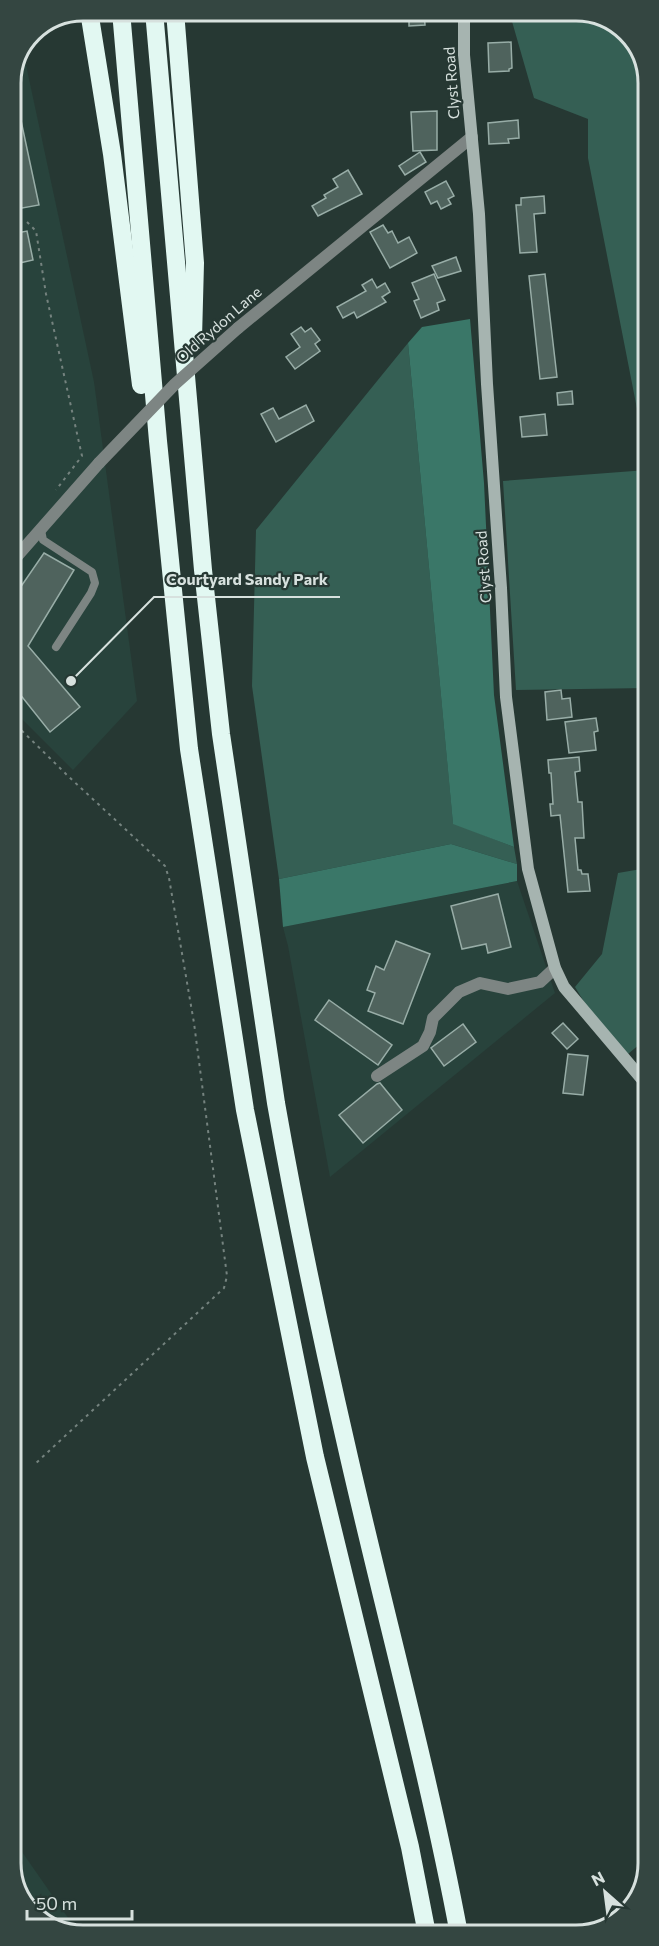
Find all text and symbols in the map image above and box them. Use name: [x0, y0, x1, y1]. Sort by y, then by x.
street label: Clyst Road: [439, 46, 463, 120]
street label: Old Rydon Lane: [172, 282, 265, 366]
street label: Clyst Road: [471, 530, 495, 604]
callout: Courtyard Sandy Park: [154, 563, 340, 597]
text: Courtyard Sandy Park: [166, 569, 329, 588]
north arrow: [575, 1862, 635, 1922]
text: N: [588, 1867, 607, 1890]
scale bar: [27, 1883, 132, 1921]
text: 50 m: [36, 1892, 77, 1914]

